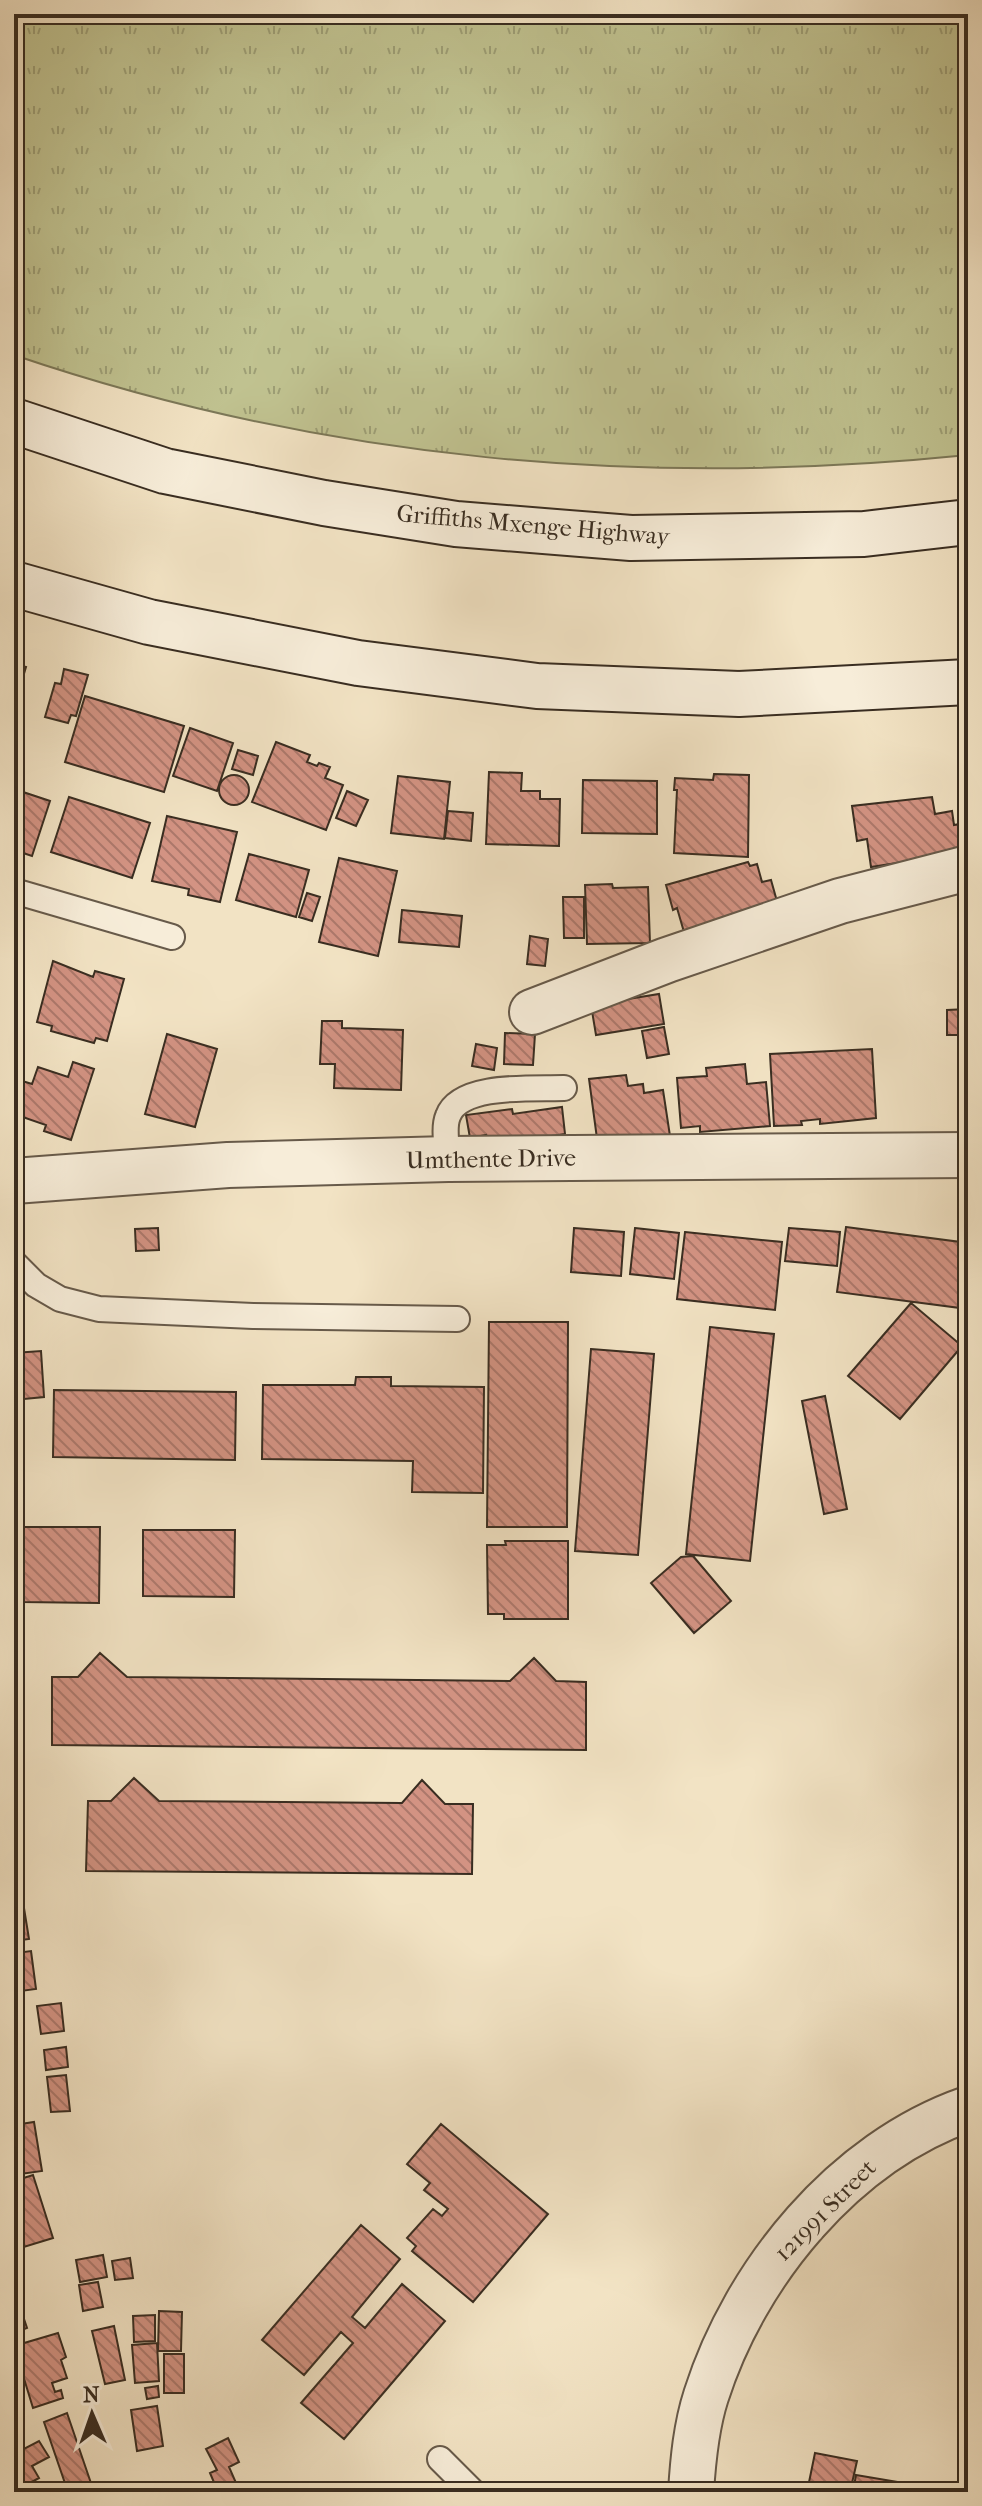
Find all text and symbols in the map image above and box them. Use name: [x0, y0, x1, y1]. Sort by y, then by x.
street label: Griffiths Mxenge Highway: [395, 499, 672, 551]
street label: Umthente Drive: [406, 1144, 576, 1174]
street label: 121991 Street: [769, 2153, 882, 2266]
north arrow: [52, 2374, 132, 2454]
text: N: [83, 2382, 100, 2408]

